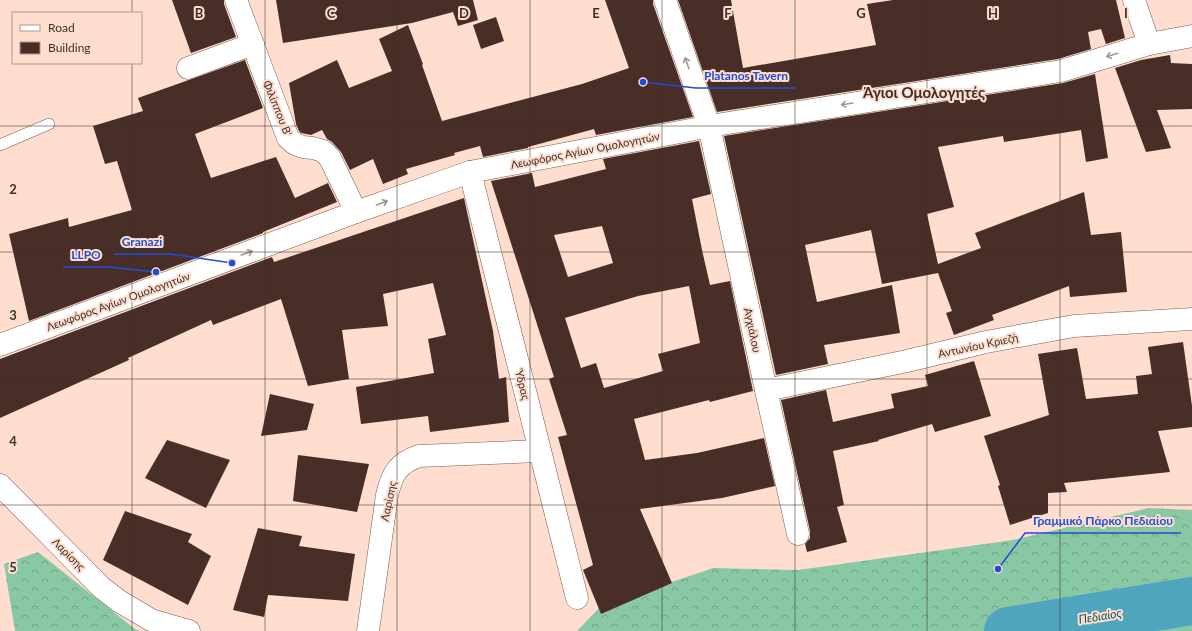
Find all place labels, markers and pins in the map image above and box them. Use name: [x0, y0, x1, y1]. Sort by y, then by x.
callout: Platanos Tavern: [696, 64, 796, 88]
callout: Granazi: [114, 230, 171, 254]
callout: LLPO: [63, 243, 109, 267]
callout: Γραμμικό Πάρκο Πεδιαίου: [1025, 509, 1181, 533]

